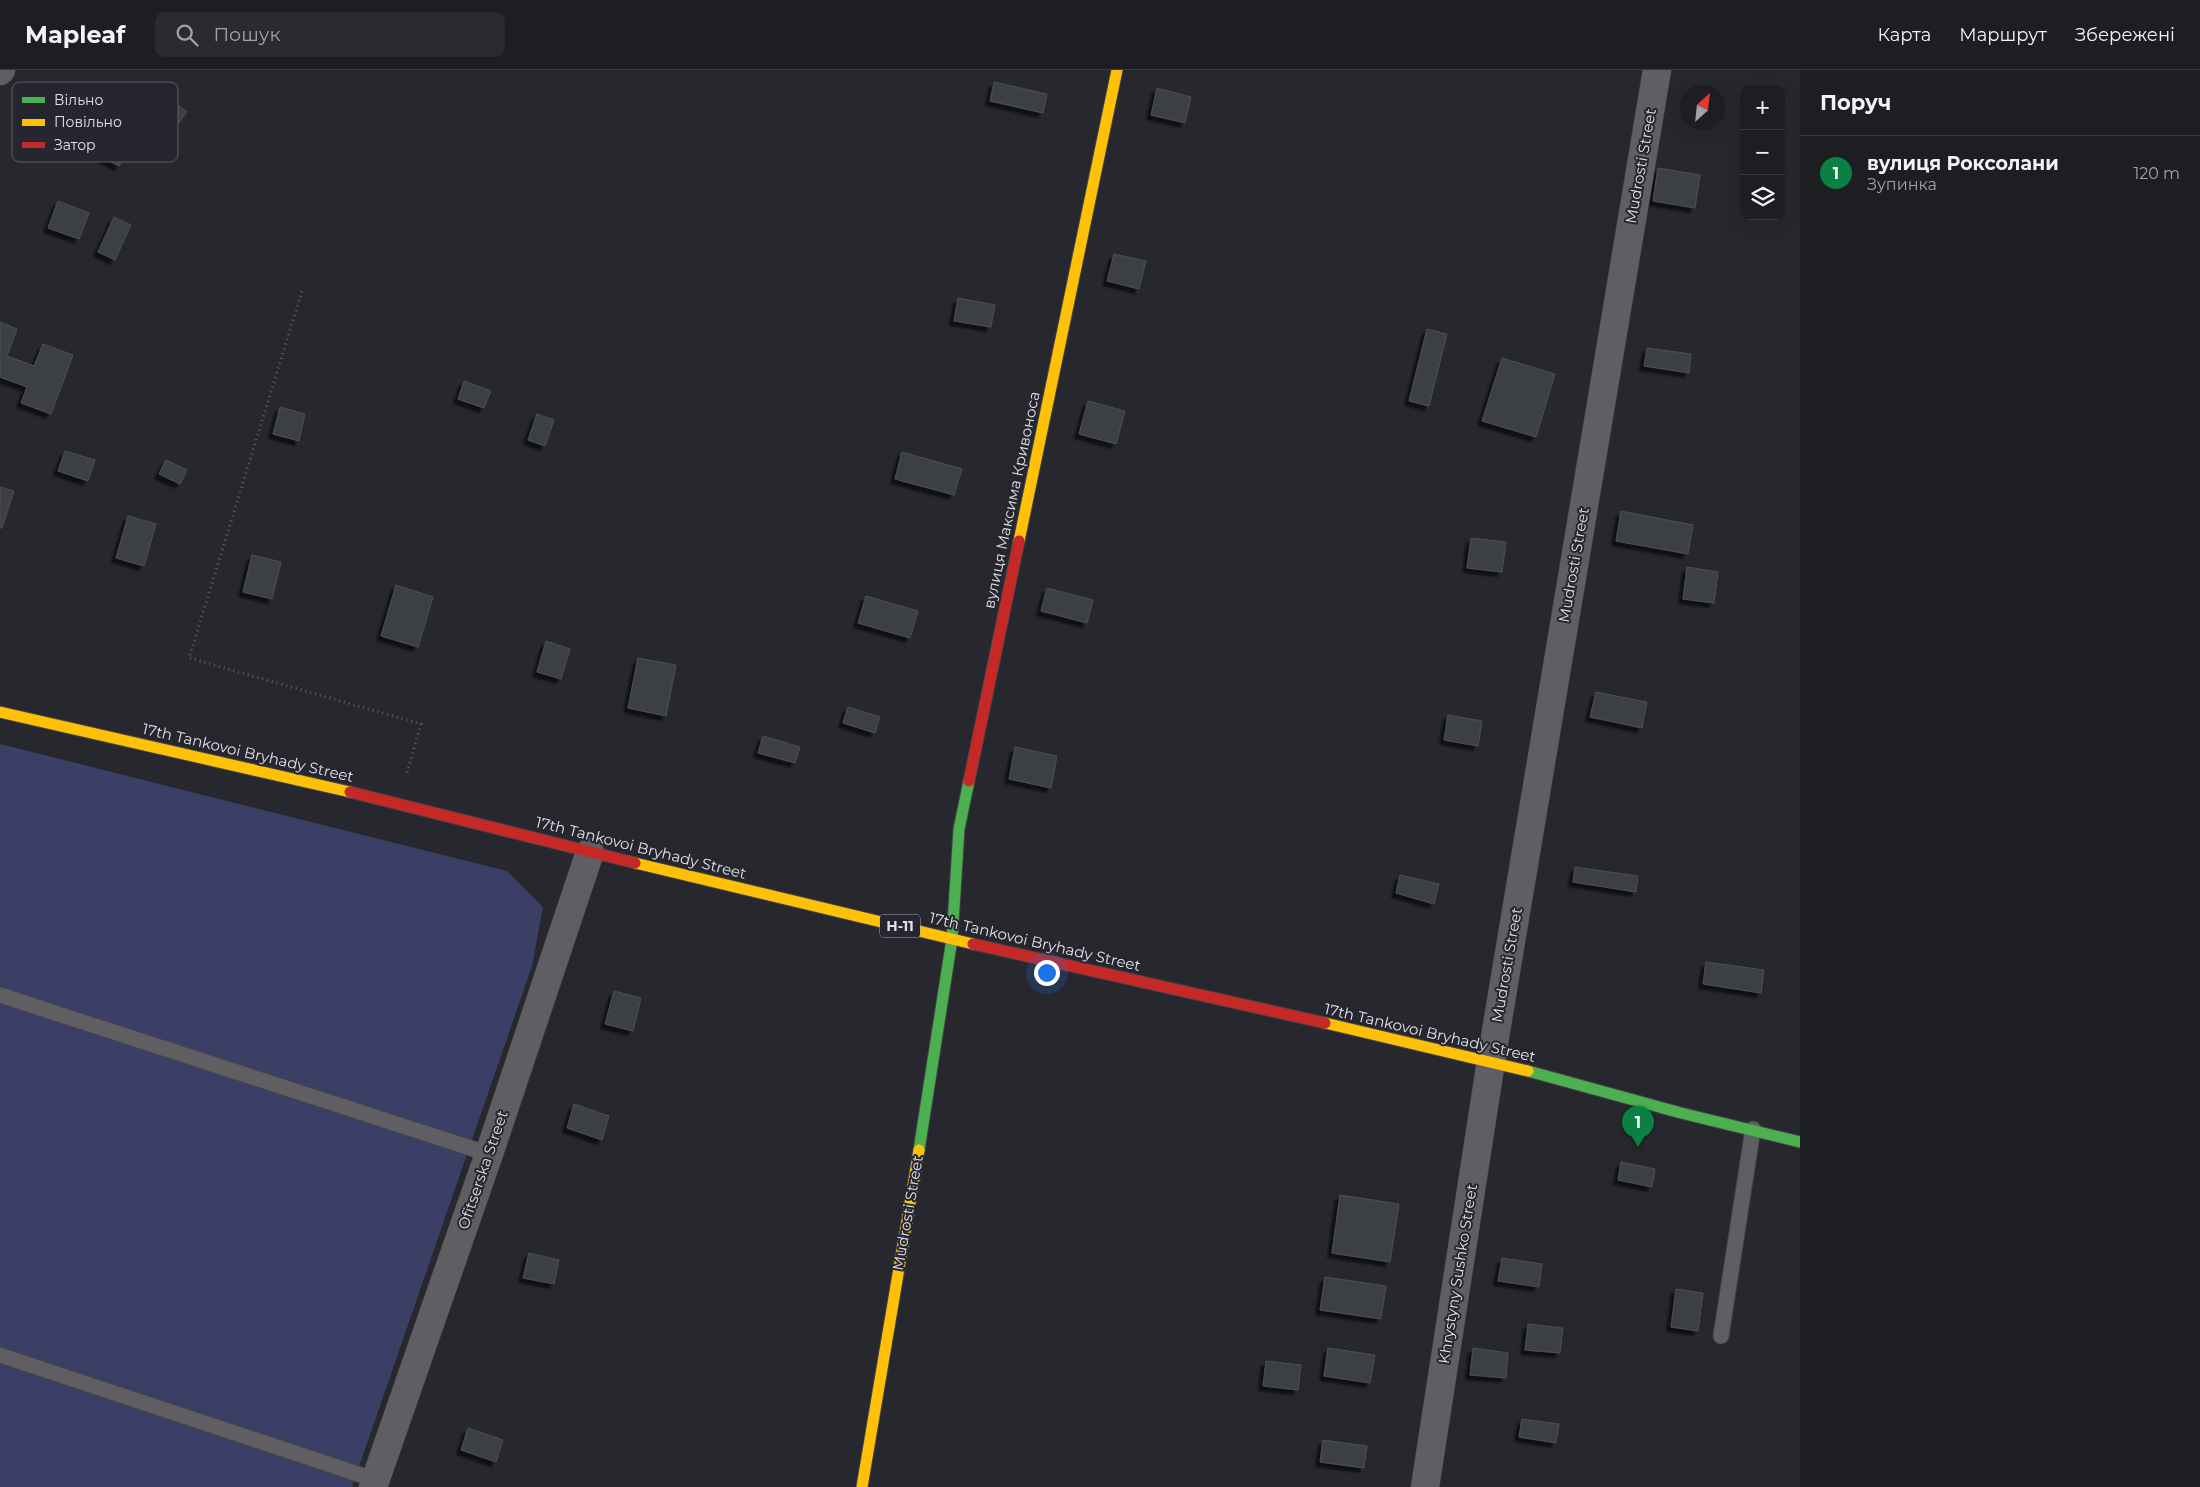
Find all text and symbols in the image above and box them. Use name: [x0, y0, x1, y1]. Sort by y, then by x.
search box: [155, 12, 505, 57]
text: Mapleaf: [25, 20, 125, 49]
icon: search: [173, 21, 201, 49]
text: Пошук: [213, 23, 280, 46]
text: Карта: [1878, 24, 1931, 46]
text: Маршрут: [1959, 24, 2047, 46]
text: Збережені: [2075, 24, 2175, 46]
legend: [12, 82, 178, 162]
north arrow: [1680, 85, 1725, 130]
map controls: [1740, 85, 1785, 220]
button: +: [1740, 85, 1785, 130]
text: Поруч: [1820, 90, 1891, 115]
text: Вільно: [54, 91, 103, 109]
street label: Mudrosti Street: [1621, 107, 1660, 225]
text: Повільно: [54, 113, 122, 131]
button: −: [1740, 130, 1785, 175]
text: Затор: [54, 136, 96, 154]
text: вулиця Роксолани: [1867, 152, 2059, 175]
text: 1: [1833, 164, 1839, 183]
text: 120 m: [2133, 164, 2180, 183]
button: layers: [1740, 175, 1785, 220]
text: Зупинка: [1867, 175, 1937, 194]
street label: вулиця Максима Кривоноса: [979, 390, 1044, 610]
street label: Mudrosti Street: [1554, 506, 1593, 624]
street label: 17th Tankovoi Bryhady Street: [141, 719, 356, 786]
street label: 17th Tankovoi Bryhady Street: [534, 812, 748, 883]
street label: Mudrosti Street: [1487, 906, 1526, 1024]
street label: 17th Tankovoi Bryhady Street: [928, 908, 1143, 975]
road number: Н-11: [880, 914, 920, 938]
your location: [1034, 960, 1060, 986]
street label: 17th Tankovoi Bryhady Street: [1323, 999, 1538, 1066]
pin: 1: [1622, 1106, 1654, 1147]
street label: Ofitserska Street: [453, 1108, 512, 1232]
street label: Mudrosti Street: [888, 1154, 927, 1272]
street label: Khrystyny Sushko Street: [1434, 1183, 1481, 1365]

